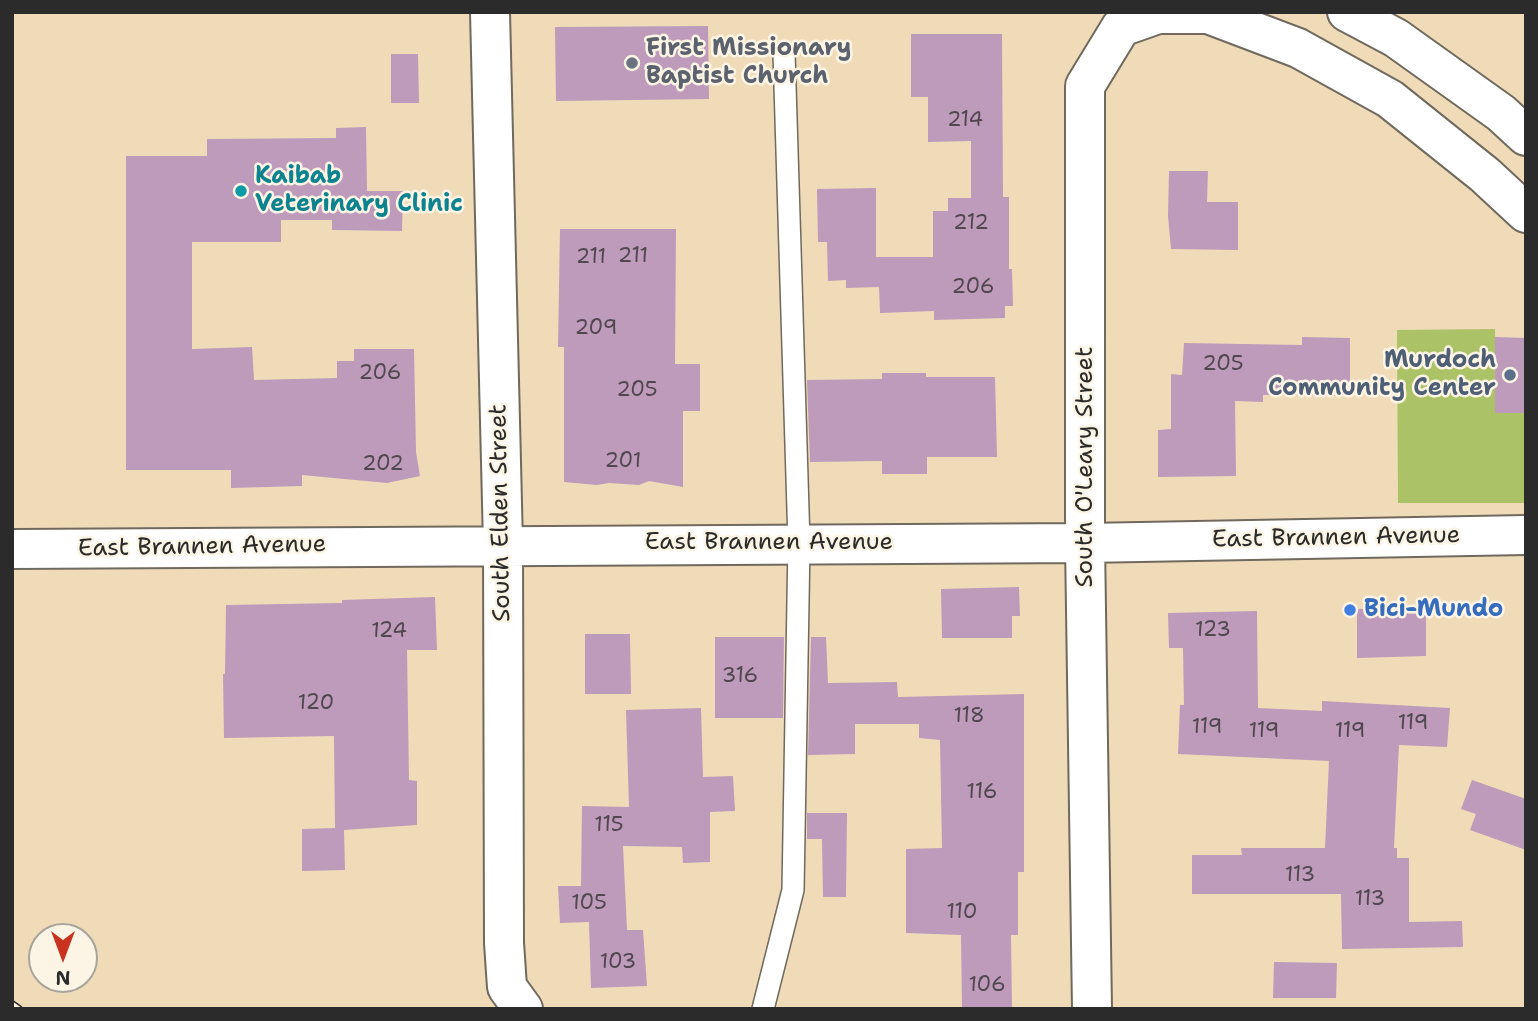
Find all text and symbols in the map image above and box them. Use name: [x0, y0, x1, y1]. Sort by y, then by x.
place label: First Missionary Baptist Church: [646, 35, 851, 91]
marker: First Missionary Baptist Church: [624, 55, 640, 71]
house number: 214: [947, 108, 983, 134]
place label: Kaibab Veterinary Clinic: [255, 163, 463, 219]
marker: Kaibab Veterinary Clinic: [233, 183, 249, 199]
house number: 212: [953, 211, 989, 237]
house number: 211: [618, 244, 648, 270]
house number: 211: [576, 245, 606, 271]
house number: 206: [951, 275, 995, 301]
house number: 209: [575, 316, 617, 342]
street label: South O'Leary Street: [1072, 347, 1100, 587]
place label: Murdoch Community Center: [1268, 347, 1496, 403]
house number: 205: [1202, 352, 1244, 378]
house number: 206: [358, 361, 402, 387]
marker: Murdoch Community Center: [1502, 367, 1518, 383]
house number: 205: [616, 378, 658, 404]
street label: South Elden Street: [485, 404, 517, 622]
house number: 201: [605, 449, 641, 475]
house number: 202: [362, 452, 404, 478]
street label: East Brannen Avenue: [1212, 521, 1460, 555]
street label: East Brannen Avenue: [645, 529, 893, 557]
street label: East Brannen Avenue: [78, 530, 326, 564]
place label: Bici-Mundo: [1364, 596, 1503, 624]
marker: Bici-Mundo: [1342, 602, 1358, 618]
house number: 123: [1195, 618, 1231, 644]
house number: 124: [371, 619, 407, 645]
house number: 316: [722, 664, 758, 690]
house number: 120: [298, 691, 334, 717]
house number: 118: [953, 704, 985, 730]
house number: 119: [1398, 711, 1428, 737]
house number: 119: [1192, 715, 1222, 741]
house number: 119: [1249, 719, 1279, 745]
house number: 119: [1335, 719, 1365, 745]
house number: 116: [967, 780, 997, 806]
house number: 115: [594, 813, 624, 839]
house number: 113: [1285, 863, 1315, 889]
house number: 113: [1355, 887, 1385, 913]
house number: 105: [571, 891, 607, 917]
house number: 110: [947, 900, 977, 926]
north arrow: [28, 923, 98, 993]
house number: 103: [600, 950, 636, 976]
text: N: [55, 965, 71, 990]
house number: 106: [968, 973, 1006, 999]

